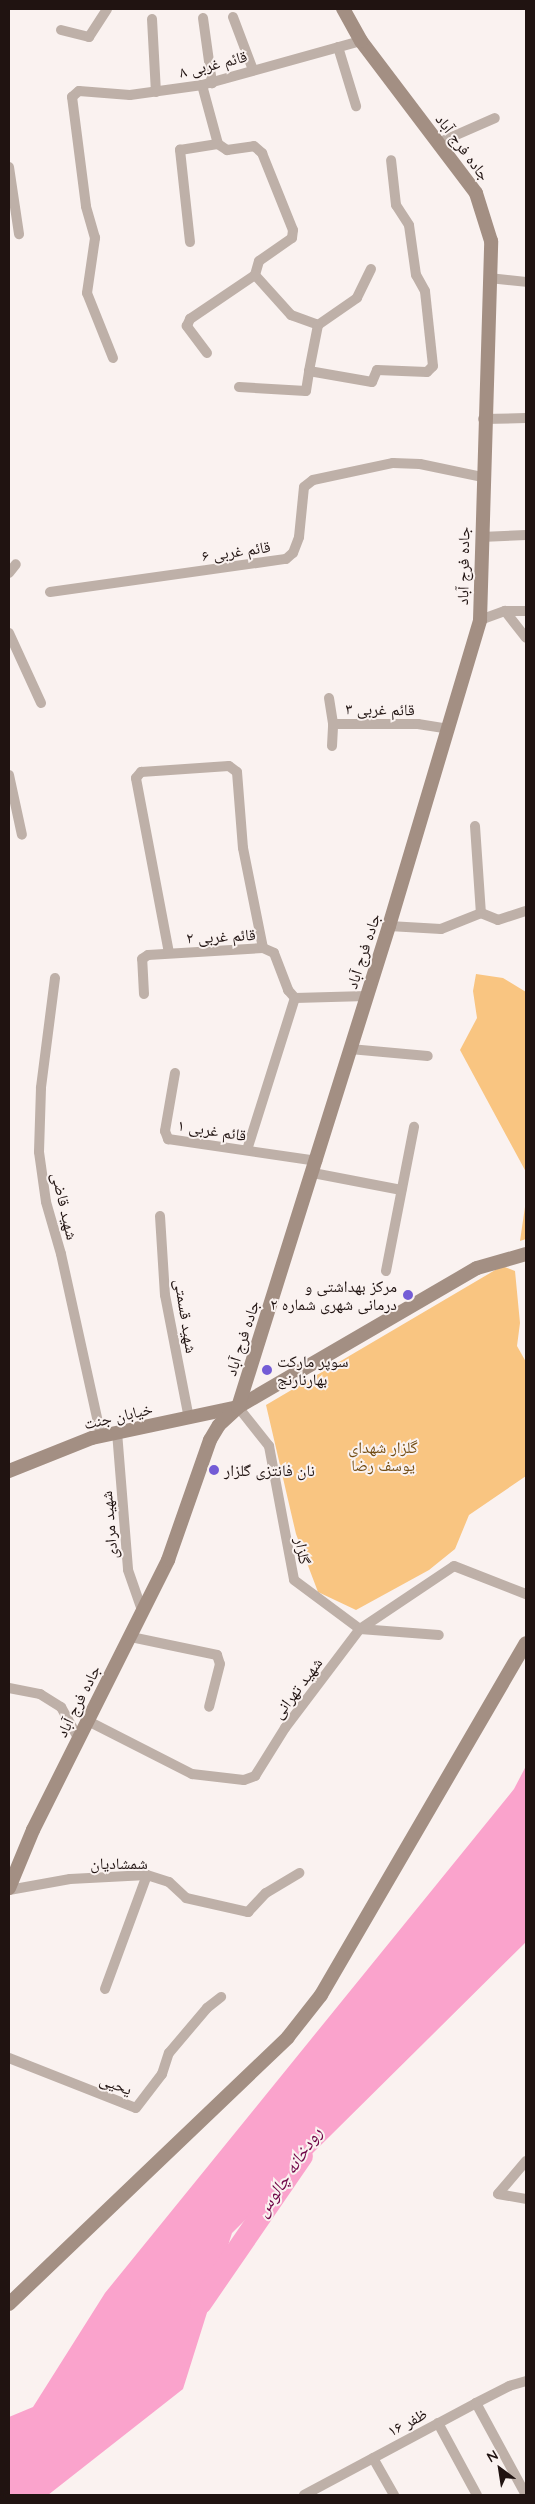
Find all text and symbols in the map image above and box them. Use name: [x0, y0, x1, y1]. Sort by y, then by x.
street label: قائم غربی ۸: [177, 46, 249, 82]
street label: جاده فرج آباد: [432, 110, 494, 184]
street label: جاده فرج آباد: [453, 527, 473, 605]
street label: قائم غربی ۶: [200, 537, 272, 565]
street label: قائم غربی ۳: [345, 699, 415, 719]
street label: جاده فرج آباد: [342, 911, 384, 991]
street label: قائم غربی ۲: [186, 925, 256, 947]
street label: قائم غربی ۱: [176, 1115, 248, 1145]
street label: شهید قاضی: [48, 1170, 82, 1242]
place label: مرکز بهداشتی و درمانی شهری شماره ۲: [270, 1276, 397, 1314]
street label: شهید قسمتی: [171, 1277, 201, 1355]
marker: مرکز بهداشتی و درمانی شهری شماره ۲: [401, 1288, 415, 1302]
street label: جاده فرج آباد: [221, 1298, 263, 1378]
place label: سوپر مارکت بهارنارنج: [277, 1351, 349, 1389]
marker: سوپر مارکت بهارنارنج: [261, 1364, 273, 1376]
street label: خیابان جنت: [82, 1399, 154, 1433]
park label: گلزار شهدای یوسف رضا: [348, 1437, 418, 1475]
place label: نان فانتزی گلزار: [224, 1460, 315, 1480]
marker: نان فانتزی گلزار: [208, 1464, 220, 1476]
street label: شهید مرادی: [96, 1490, 122, 1560]
street label: گلزار: [291, 1536, 315, 1566]
street label: شهید تهرانی: [268, 1654, 326, 1722]
street label: جاده فرج آباد: [52, 1662, 104, 1740]
street label: شمشادیان: [90, 1853, 148, 1873]
street label: یحیی: [97, 2069, 135, 2099]
water label: رودخانه چالوس: [251, 2123, 327, 2221]
street label: ظفر ۱۶: [384, 2404, 430, 2440]
north arrow: [475, 2444, 525, 2494]
text: N: [483, 2446, 501, 2467]

